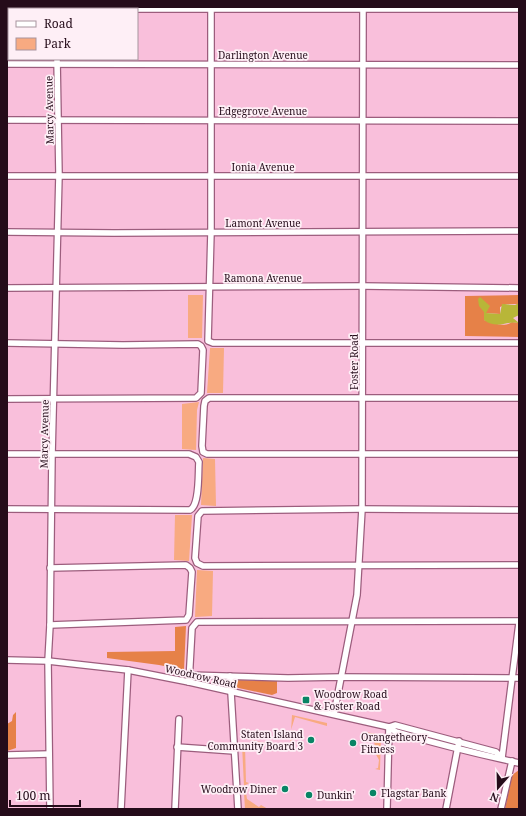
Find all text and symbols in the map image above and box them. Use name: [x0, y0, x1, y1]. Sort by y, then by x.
legend: [8, 8, 138, 60]
text: Road: [44, 15, 74, 32]
text: Park: [44, 35, 72, 52]
street label: Darlington Avenue: [218, 48, 308, 62]
street label: Marcy Avenue: [41, 76, 57, 144]
street label: Edgegrove Avenue: [219, 104, 307, 118]
street label: Ionia Avenue: [231, 160, 295, 174]
street label: Lamont Avenue: [225, 216, 301, 230]
street label: Ramona Avenue: [224, 271, 302, 285]
street label: Foster Road: [347, 334, 361, 390]
street label: Marcy Avenue: [36, 400, 52, 468]
street label: Woodrow Road: [164, 661, 238, 691]
place label: Woodrow Road & Foster Road: [314, 687, 387, 713]
marker: Woodrow Road & Foster Road: [301, 695, 311, 705]
place label: Staten Island Community Board 3: [207, 727, 303, 753]
place label: Orangetheory Fitness: [361, 730, 427, 756]
marker: Staten Island Community Board 3: [306, 735, 316, 745]
marker: Orangetheory Fitness: [348, 738, 358, 748]
north arrow: [478, 768, 518, 808]
scale bar: [10, 782, 80, 808]
place label: Woodrow Diner: [201, 782, 277, 796]
marker: Woodrow Diner: [280, 784, 290, 794]
place label: Flagstar Bank: [381, 786, 447, 800]
text: 100 m: [16, 787, 51, 804]
place label: Dunkin': [317, 788, 354, 802]
marker: Flagstar Bank: [368, 788, 378, 798]
text: N: [487, 789, 501, 806]
marker: Dunkin': [304, 790, 314, 800]

